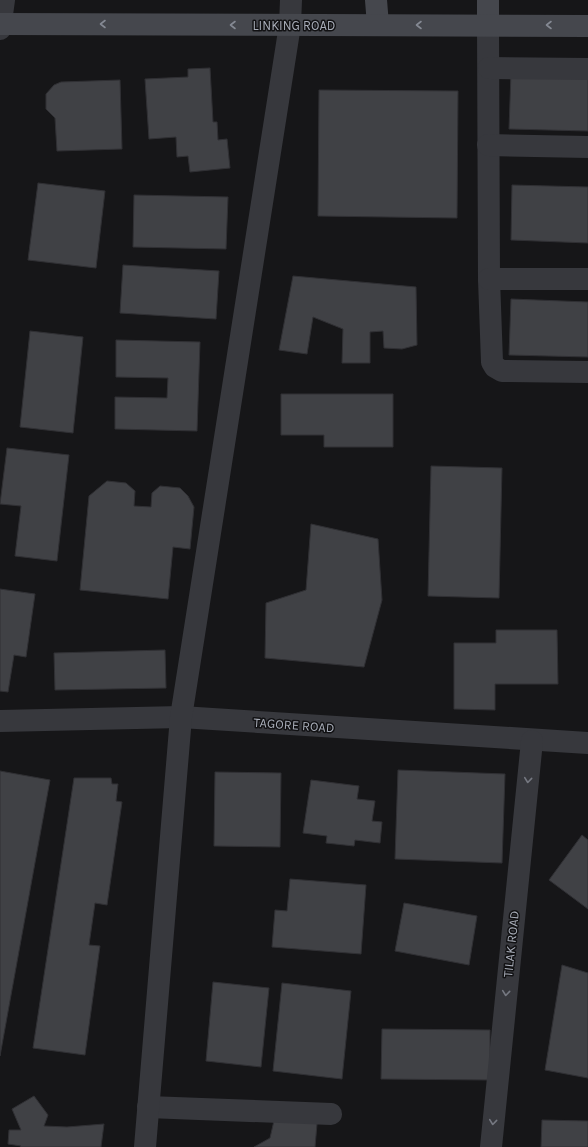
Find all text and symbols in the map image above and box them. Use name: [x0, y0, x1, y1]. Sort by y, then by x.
street label: LINKING ROAD: [253, 18, 335, 33]
one-way arrow: [100, 20, 106, 28]
one-way arrow: [230, 20, 236, 29]
one-way arrow: [416, 21, 422, 29]
one-way arrow: [546, 21, 552, 29]
street label: TAGORE ROAD: [253, 715, 335, 735]
one-way arrow: [524, 777, 533, 783]
street label: TILAK ROAD: [500, 910, 522, 978]
one-way arrow: [502, 990, 511, 996]
one-way arrow: [489, 1119, 498, 1125]

